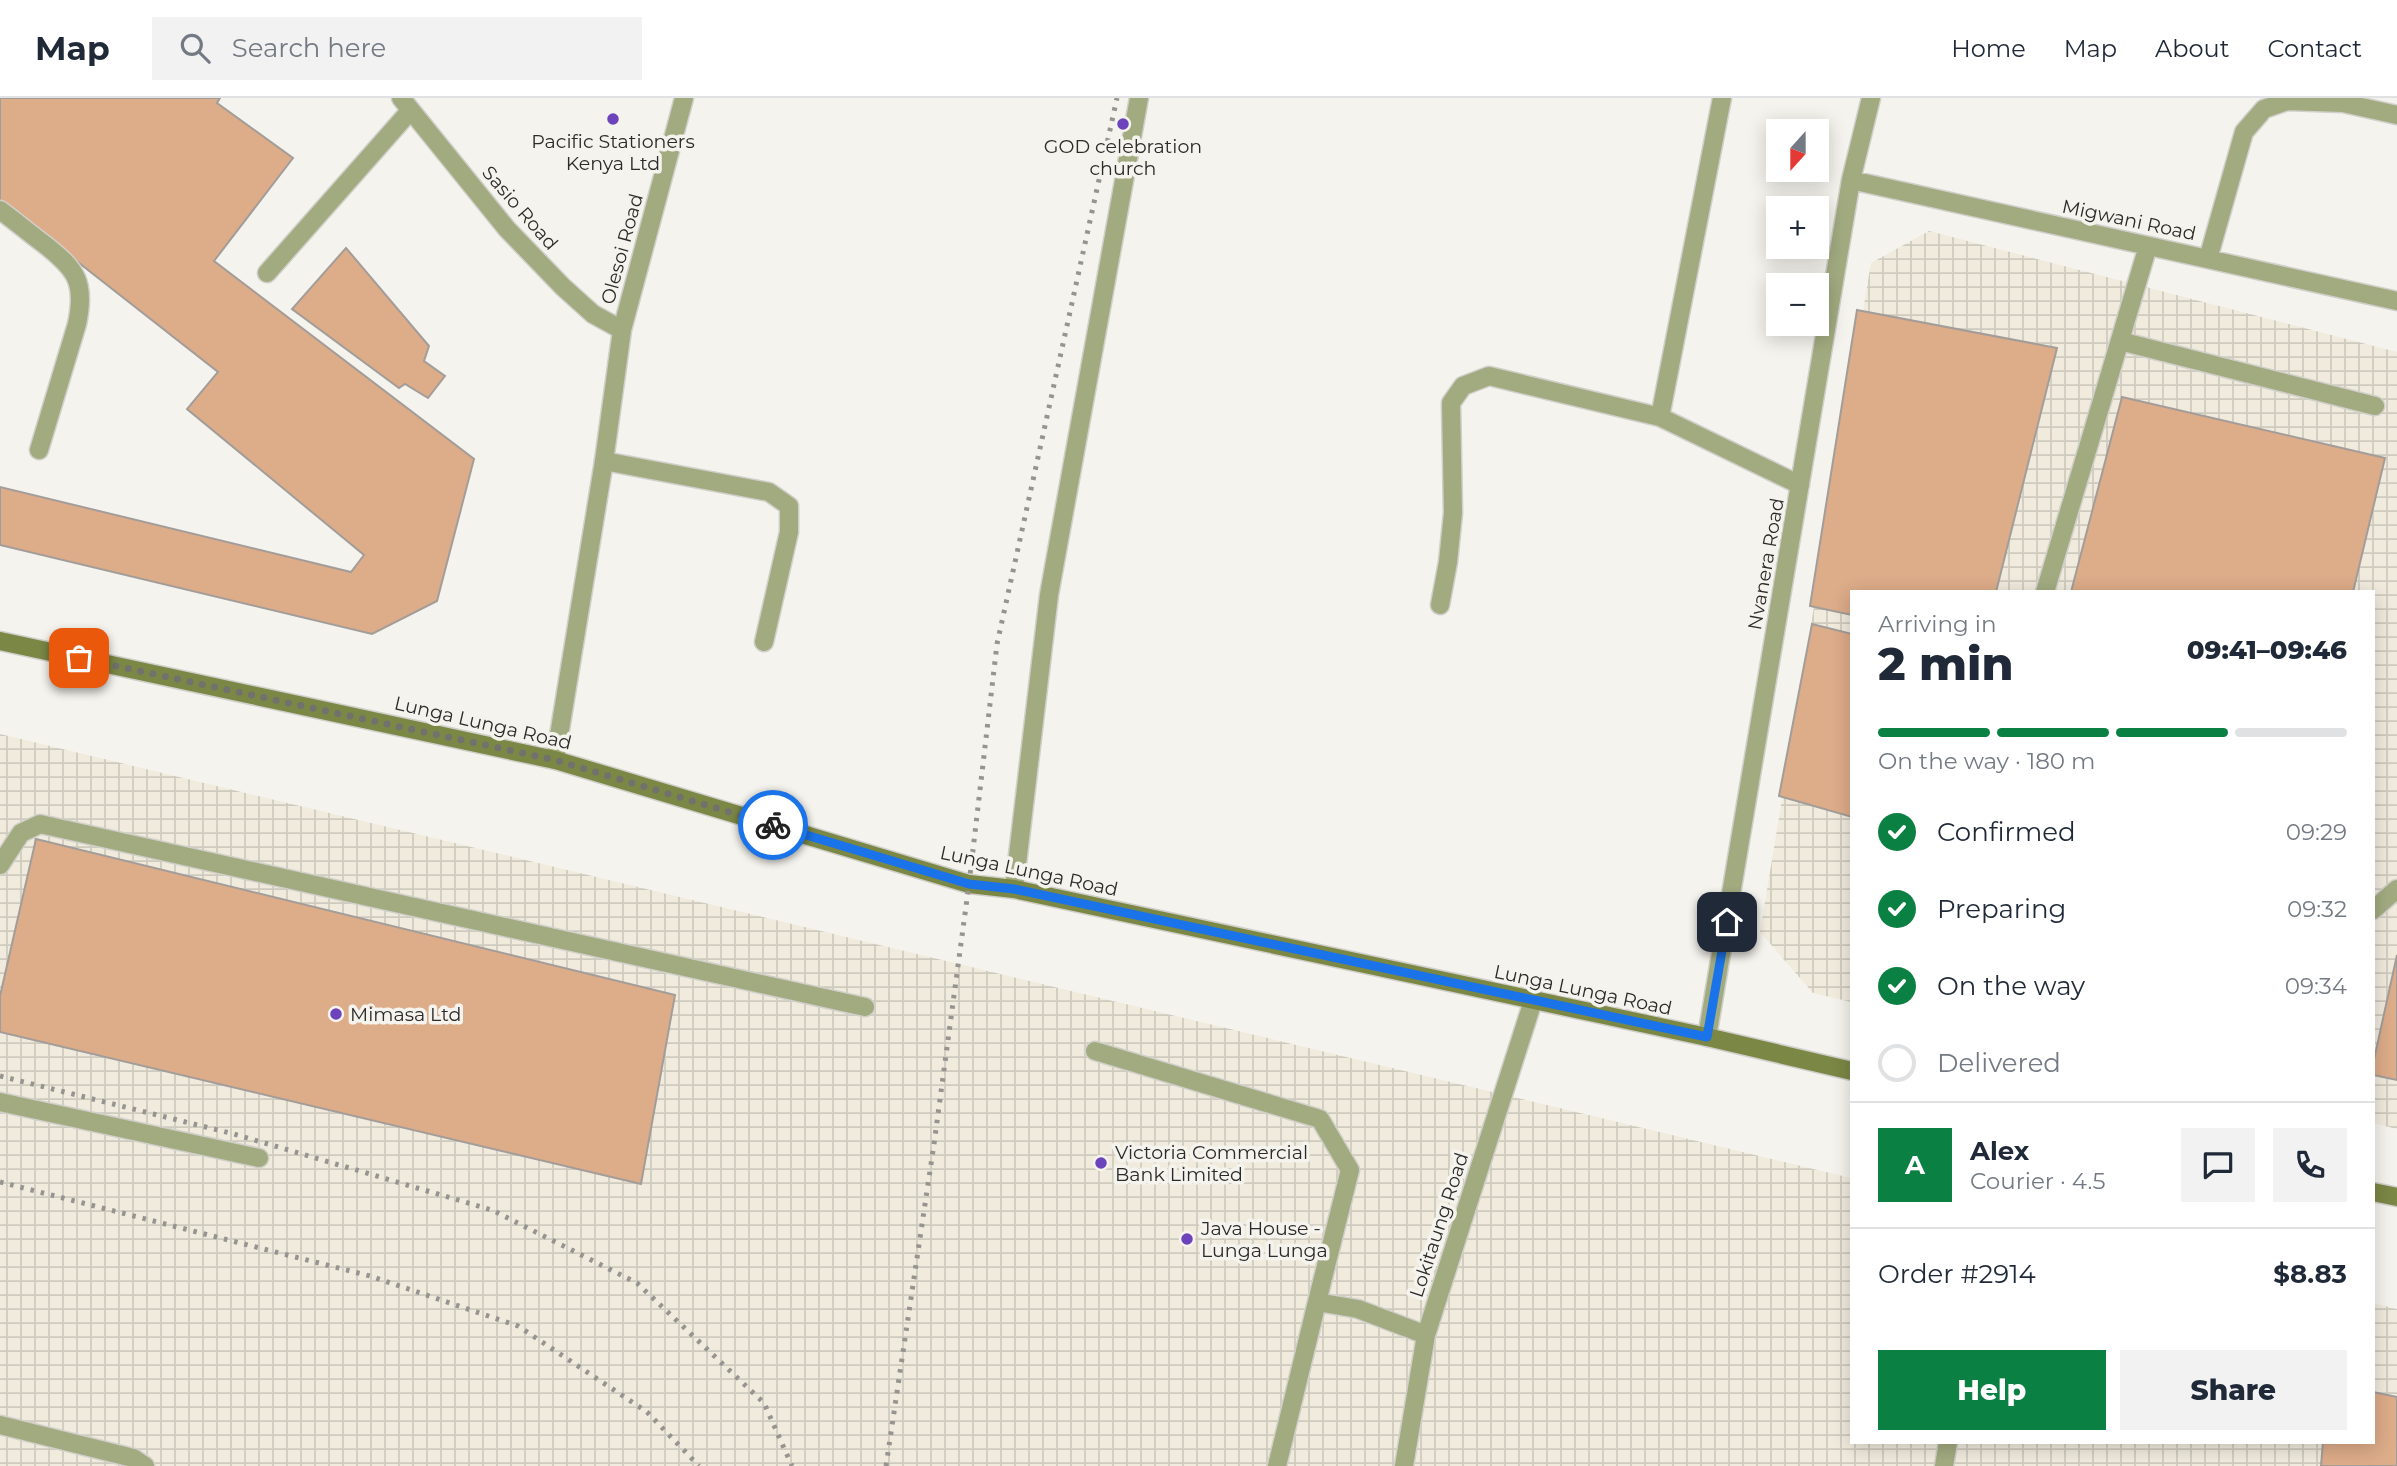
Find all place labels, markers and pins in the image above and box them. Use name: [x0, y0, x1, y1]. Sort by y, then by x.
marker: Pacific Stationers Kenya Ltd: [605, 111, 621, 127]
marker: GOD celebration church: [1115, 116, 1131, 132]
place label: Pacific Stationers Kenya Ltd: [531, 130, 695, 175]
place label: GOD celebration church: [1044, 135, 1202, 180]
pin: [49, 628, 109, 688]
pin: [1697, 892, 1757, 952]
place label: Mimasa Ltd: [350, 1003, 461, 1026]
marker: Mimasa Ltd: [328, 1006, 344, 1022]
place label: Victoria Commercial Bank Limited: [1115, 1141, 1308, 1186]
marker: Victoria Commercial Bank Limited: [1093, 1155, 1109, 1171]
place label: Java House - Lunga Lunga: [1200, 1217, 1328, 1262]
marker: Java House - Lunga Lunga: [1179, 1231, 1195, 1247]

